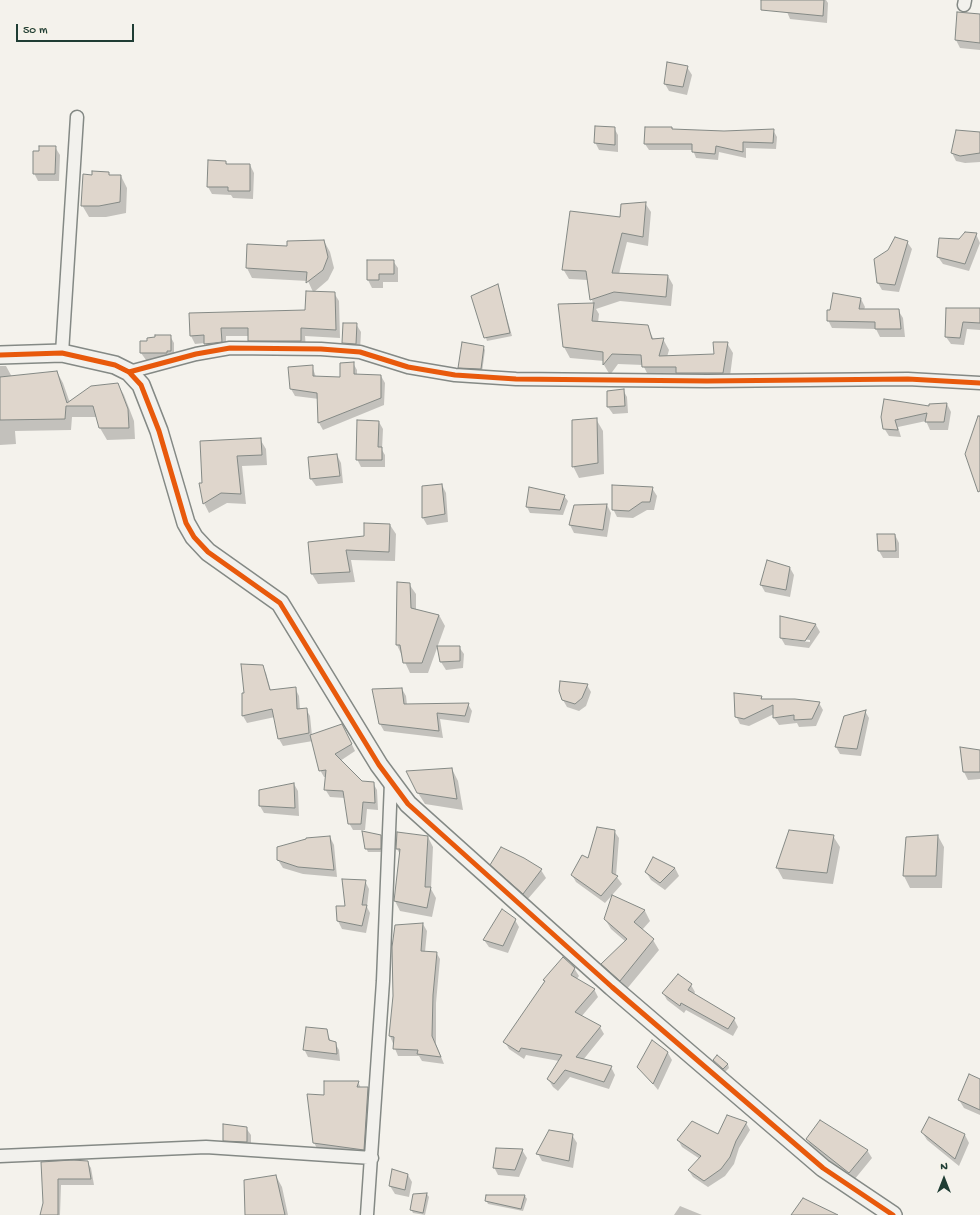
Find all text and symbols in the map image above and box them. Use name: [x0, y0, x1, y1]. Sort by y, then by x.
scale bar: [18, 16, 136, 42]
text: 50 m: [23, 24, 48, 38]
north arrow: [924, 1159, 964, 1199]
text: N: [940, 1161, 948, 1173]

